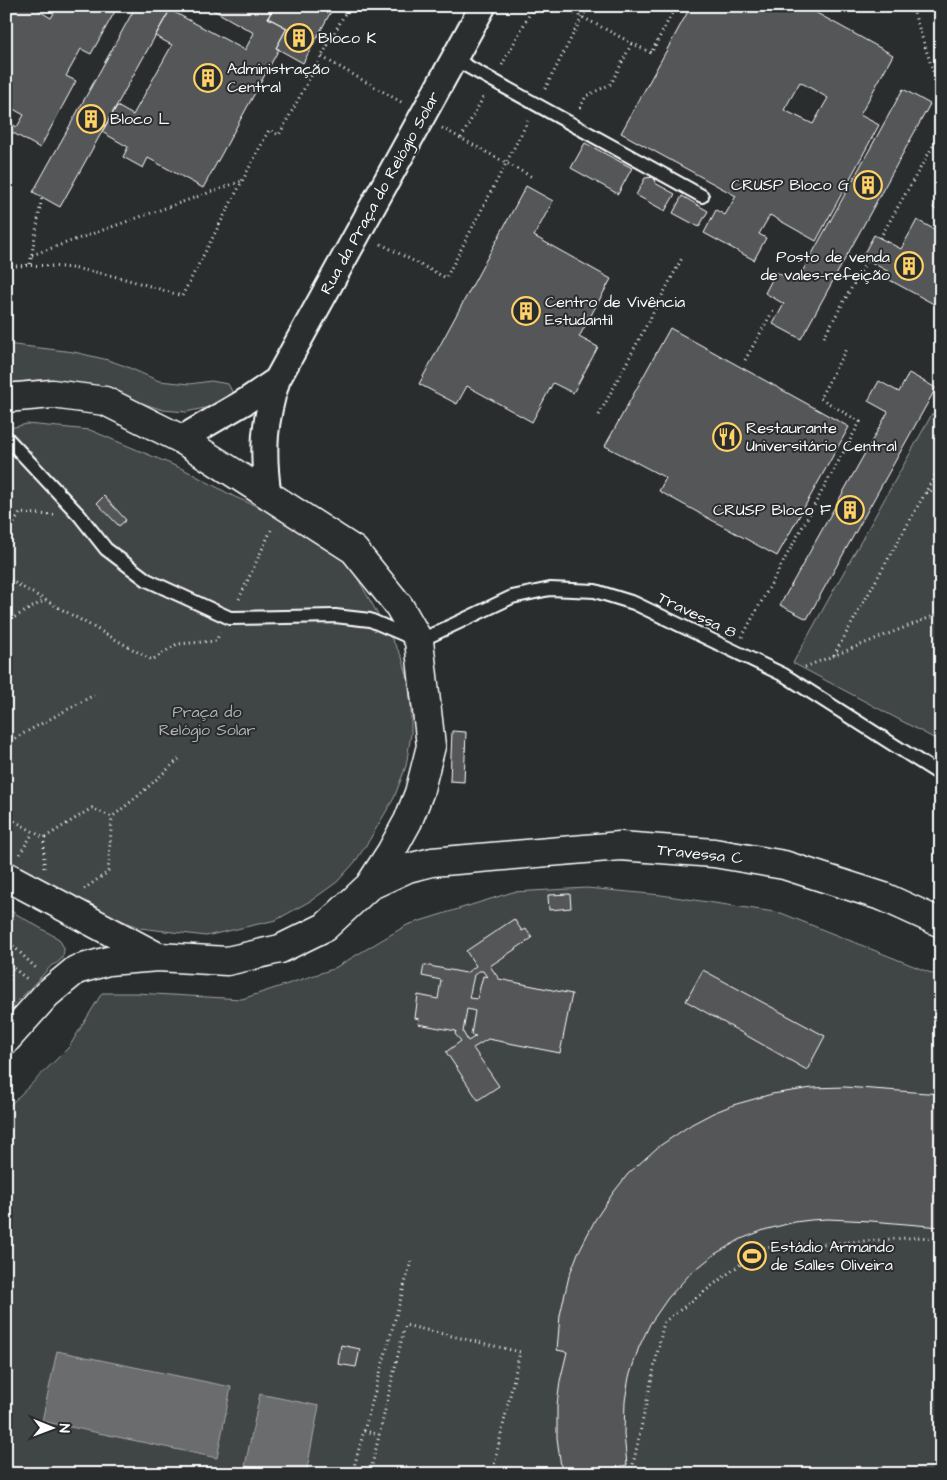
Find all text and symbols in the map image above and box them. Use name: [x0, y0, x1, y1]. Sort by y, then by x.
building icon: Bloco K: [284, 23, 314, 53]
place label: Bloco K: [318, 27, 376, 49]
place label: Administração Central: [227, 58, 329, 98]
building icon: Administração Central: [193, 63, 223, 93]
street label: Rua da Praça do Relógio Solar: [315, 88, 446, 299]
building icon: Bloco L: [76, 104, 106, 134]
place label: Bloco L: [110, 108, 170, 130]
building icon: CRUSP Bloco G: [853, 170, 883, 200]
place label: CRUSP Bloco G: [731, 174, 849, 196]
place label: Posto de venda de vales-refeição: [761, 246, 890, 286]
building icon: Posto de venda de vales-refeição: [894, 251, 924, 281]
place label: Centro de Vivência Estudantil: [545, 291, 685, 331]
building icon: Centro de Vivência Estudantil: [511, 296, 541, 326]
place label: Restaurante Universitário Central: [746, 417, 897, 457]
restaurant icon: Restaurante Universitário Central: [712, 422, 742, 452]
building icon: CRUSP Bloco F: [835, 495, 865, 525]
place label: CRUSP Bloco F: [713, 499, 831, 521]
street label: Travessa 8: [654, 587, 740, 643]
park label: Praça do Relógio Solar: [159, 701, 255, 742]
street label: Travessa C: [656, 839, 744, 869]
place label: Estádio Armando de Salles Oliveira: [771, 1236, 894, 1276]
sports icon: Estádio Armando de Salles Oliveira: [737, 1241, 767, 1271]
north arrow: [28, 1402, 78, 1452]
text: N: [54, 1424, 74, 1433]

